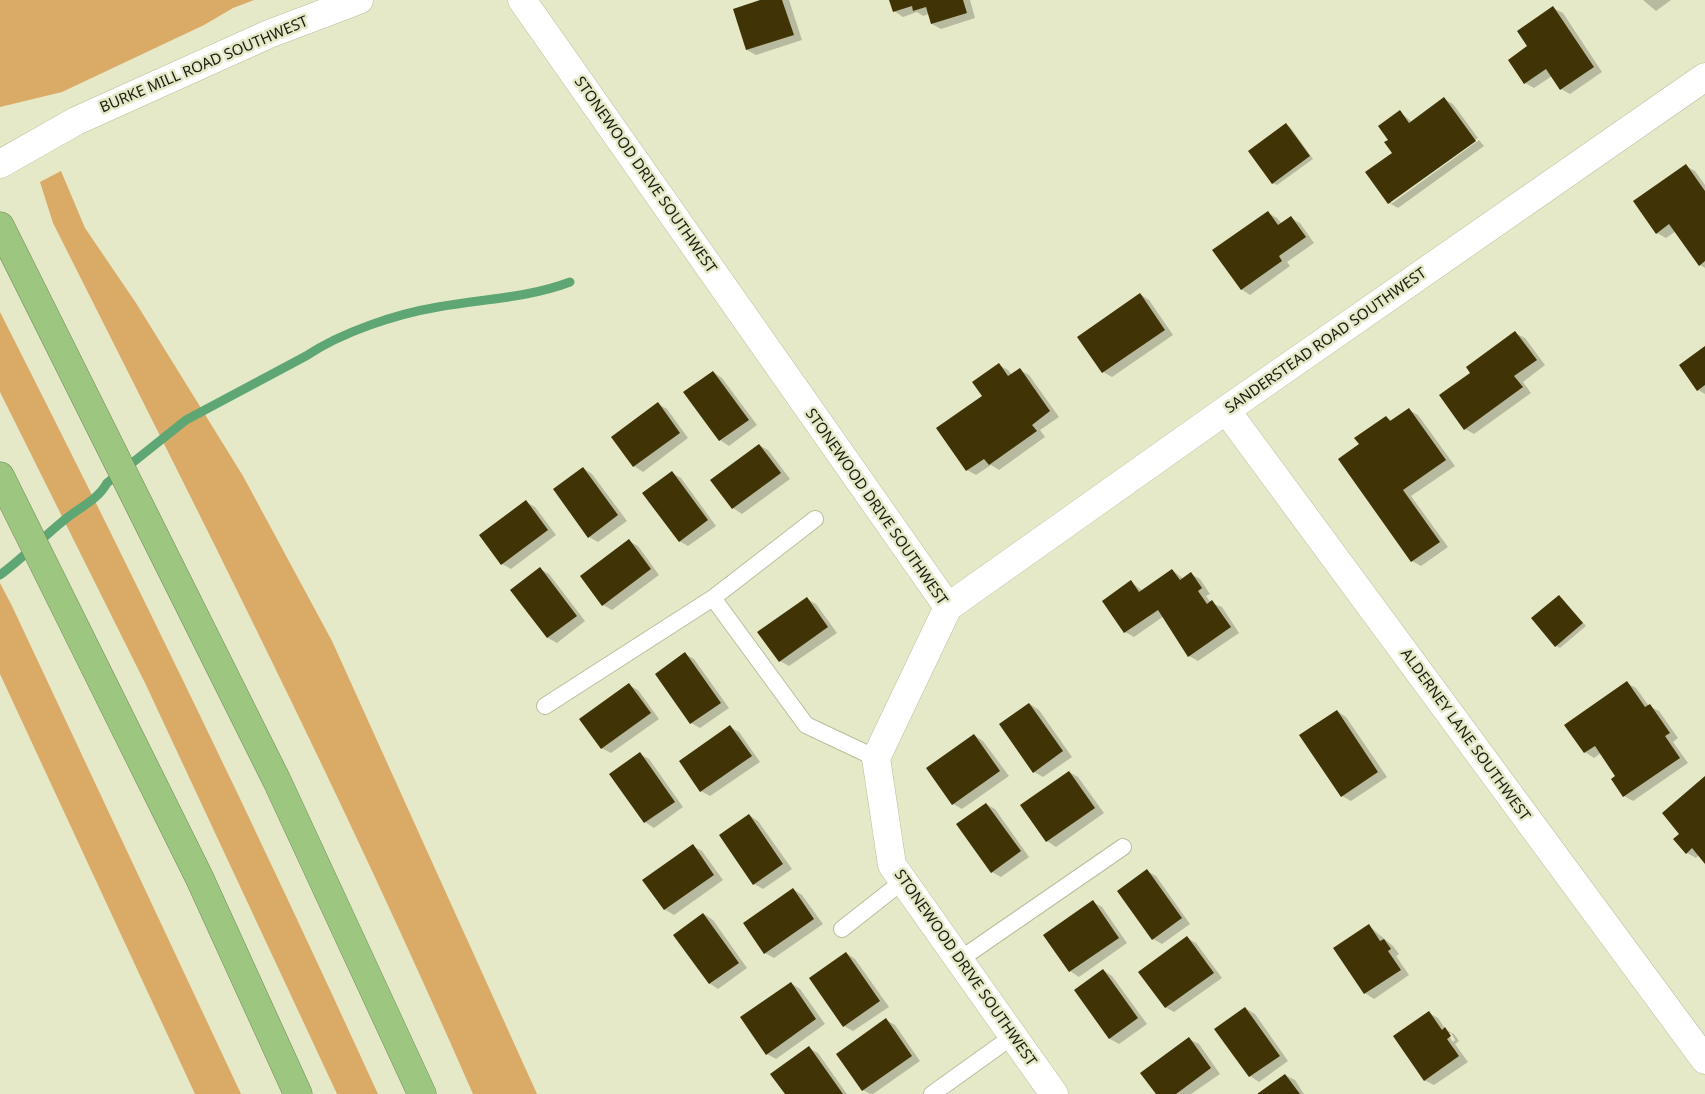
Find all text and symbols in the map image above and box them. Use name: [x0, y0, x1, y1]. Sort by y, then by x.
street label: BURKE MILL ROAD SOUTHWEST: [97, 13, 311, 117]
street label: STONEWOOD DRIVE SOUTHWEST: [570, 73, 720, 277]
street label: SANDERSTEAD ROAD SOUTHWEST: [1222, 264, 1430, 418]
street label: STONEWOOD DRIVE SOUTHWEST: [801, 405, 951, 609]
street label: ALDERNEY LANE SOUTHWEST: [1396, 645, 1534, 825]
street label: STONEWOOD DRIVE SOUTHWEST: [890, 866, 1040, 1070]

